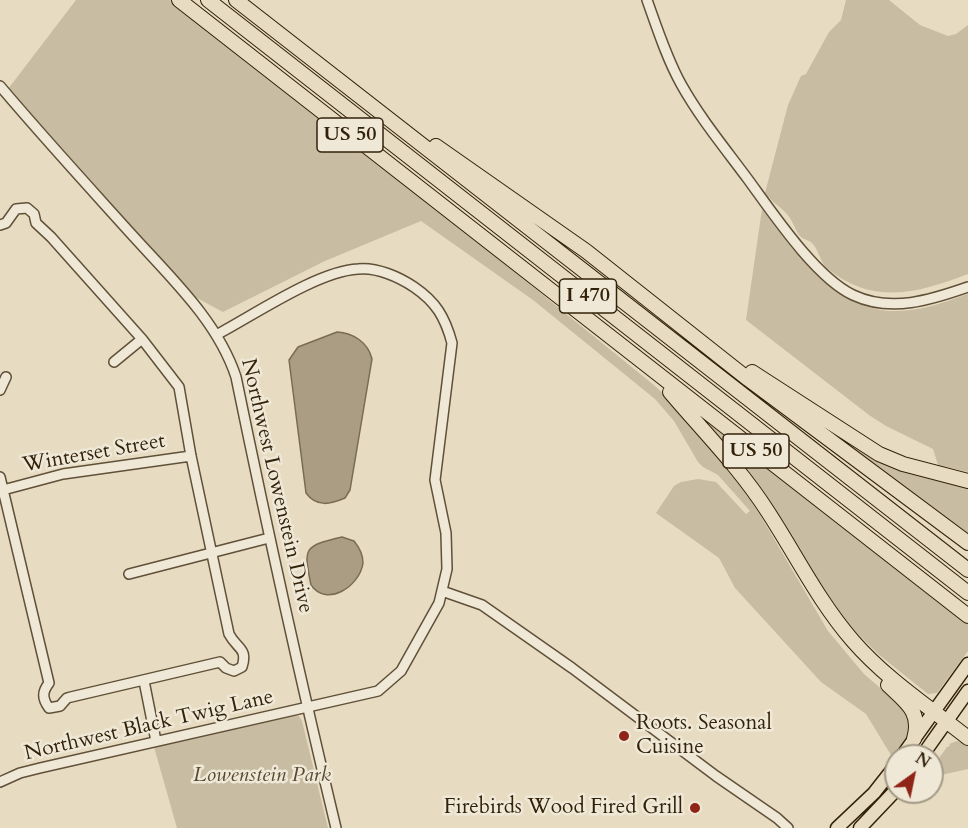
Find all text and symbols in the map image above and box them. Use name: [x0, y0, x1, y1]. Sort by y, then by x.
road number: US 50: [317, 118, 383, 152]
road number: I 470: [560, 279, 616, 313]
street label: Northwest Lowenstein Drive: [234, 356, 318, 616]
street label: Winterset Street: [21, 429, 167, 479]
road number: US 50: [723, 434, 789, 468]
street label: Northwest Black Twig Lane: [22, 685, 276, 767]
place label: Roots. Seasonal Cuisine: [636, 711, 772, 761]
marker: Roots. Seasonal Cuisine: [617, 729, 631, 743]
north arrow: [884, 744, 944, 804]
text: N: [911, 748, 935, 774]
park label: Lowenstein Park: [193, 763, 331, 789]
place label: Firebirds Wood Fired Grill: [444, 795, 683, 821]
marker: Firebirds Wood Fired Grill: [688, 801, 702, 815]

